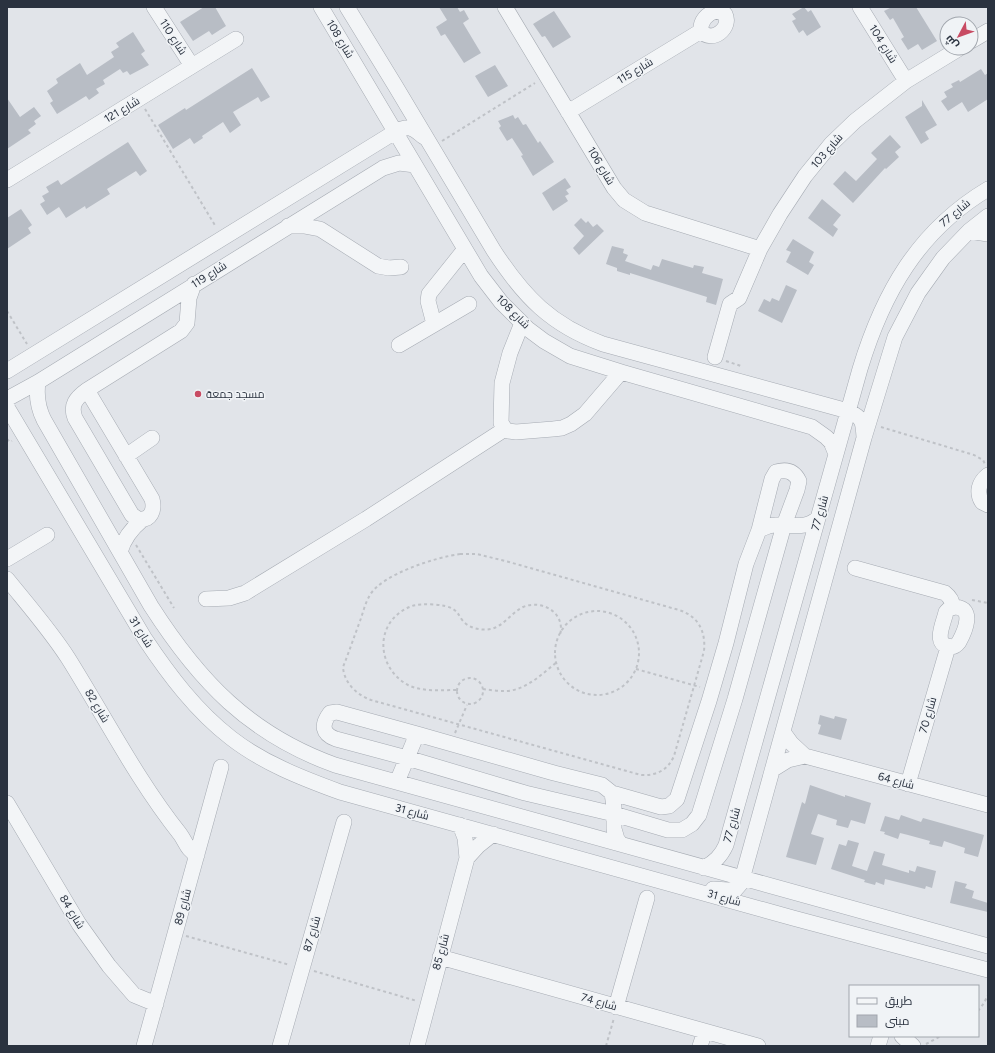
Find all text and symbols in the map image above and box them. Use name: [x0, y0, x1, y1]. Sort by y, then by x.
north arrow: [939, 16, 979, 56]
street label: شارع 110: [156, 17, 189, 58]
street label: شارع 108: [323, 17, 356, 61]
street label: شارع 104: [865, 23, 900, 66]
text: ش: [942, 33, 961, 52]
street label: شارع 115: [615, 55, 656, 88]
street label: شارع 121: [102, 94, 143, 127]
street label: شارع 103: [808, 131, 846, 172]
street label: شارع 106: [584, 145, 617, 188]
street label: شارع 77: [937, 196, 974, 230]
street label: شارع 119: [189, 259, 230, 292]
street label: شارع 108: [493, 292, 533, 332]
place label: مسجد جمعة: [206, 388, 265, 401]
marker: مسجد جمعة: [193, 389, 203, 399]
street label: شارع 77: [809, 494, 832, 532]
street label: شارع 31: [125, 614, 156, 651]
street label: شارع 82: [81, 687, 112, 726]
street label: شارع 70: [917, 695, 940, 735]
street label: شارع 64: [876, 770, 916, 793]
street label: شارع 31: [393, 801, 430, 824]
street label: شارع 77: [721, 806, 744, 844]
street label: شارع 89: [172, 887, 195, 927]
street label: شارع 31: [705, 887, 742, 910]
street label: شارع 84: [56, 893, 87, 932]
street label: شارع 87: [301, 915, 324, 954]
street label: شارع 85: [430, 932, 453, 972]
legend: [849, 985, 979, 1037]
street label: شارع 74: [579, 991, 618, 1014]
text: طريق: [885, 994, 913, 1008]
text: مبنى: [885, 1014, 910, 1028]

